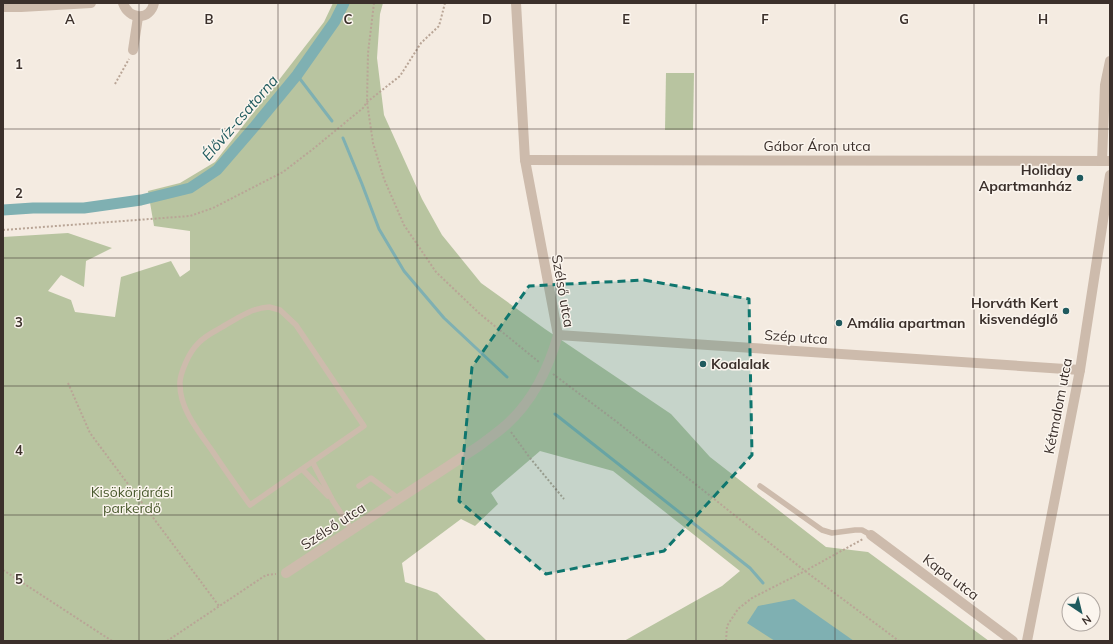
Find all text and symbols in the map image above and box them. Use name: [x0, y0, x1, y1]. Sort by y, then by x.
text: A: [65, 11, 75, 27]
text: B: [205, 11, 214, 27]
text: C: [344, 11, 353, 27]
text: D: [482, 11, 492, 27]
text: E: [622, 11, 630, 27]
text: F: [761, 11, 769, 27]
text: G: [899, 11, 909, 27]
text: H: [1038, 11, 1048, 27]
text: 1: [15, 56, 23, 72]
water label: Élővíz-csatorna: [197, 71, 282, 164]
street label: Gábor Áron utca: [763, 137, 871, 155]
place label: Holiday Apartmanház: [979, 161, 1072, 195]
marker: Holiday Apartmanház: [1075, 173, 1085, 183]
text: 2: [15, 185, 23, 201]
street label: Szélső utca: [548, 253, 578, 329]
place label: Horváth Kert kisvendéglő: [971, 294, 1059, 328]
marker: Horváth Kert kisvendéglő: [1061, 306, 1071, 316]
text: 3: [15, 314, 23, 330]
place label: Amália apartman: [847, 314, 966, 332]
marker: Amália apartman: [834, 318, 844, 328]
street label: Szép utca: [764, 326, 828, 348]
place label: Koalalak: [711, 355, 770, 373]
street label: Kétmalom utca: [1040, 356, 1076, 456]
marker: Koalalak: [698, 359, 708, 369]
text: 4: [15, 442, 23, 458]
park label: Kisökörjárási parkerdő: [91, 483, 173, 517]
street label: Szélső utca: [297, 498, 369, 554]
street label: Kapa utca: [919, 550, 983, 604]
text: 5: [15, 571, 23, 587]
north arrow: [1061, 592, 1101, 632]
text: N: [1079, 612, 1094, 628]

